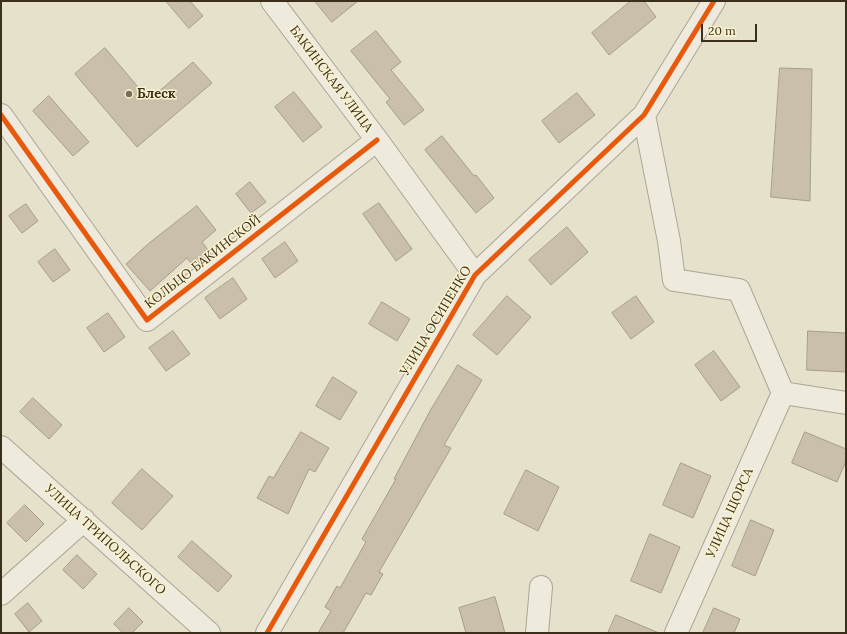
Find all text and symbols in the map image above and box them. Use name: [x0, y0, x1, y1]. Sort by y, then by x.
scale bar: [703, 16, 759, 42]
street label: БАКИНСКАЯ УЛИЦА: [286, 23, 376, 135]
text: 20 m: [708, 23, 736, 38]
place label: Блеск: [137, 86, 176, 102]
marker: Блеск: [124, 89, 134, 99]
street label: КОЛЬЦО БАКИНСКОЙ: [142, 212, 264, 312]
street label: УЛИЦА ОСИПЕНКО: [397, 263, 475, 379]
street label: УЛИЦА ЩОРСА: [703, 466, 757, 560]
street label: УЛИЦА ТРИПОЛЬСКОГО: [41, 481, 169, 599]

